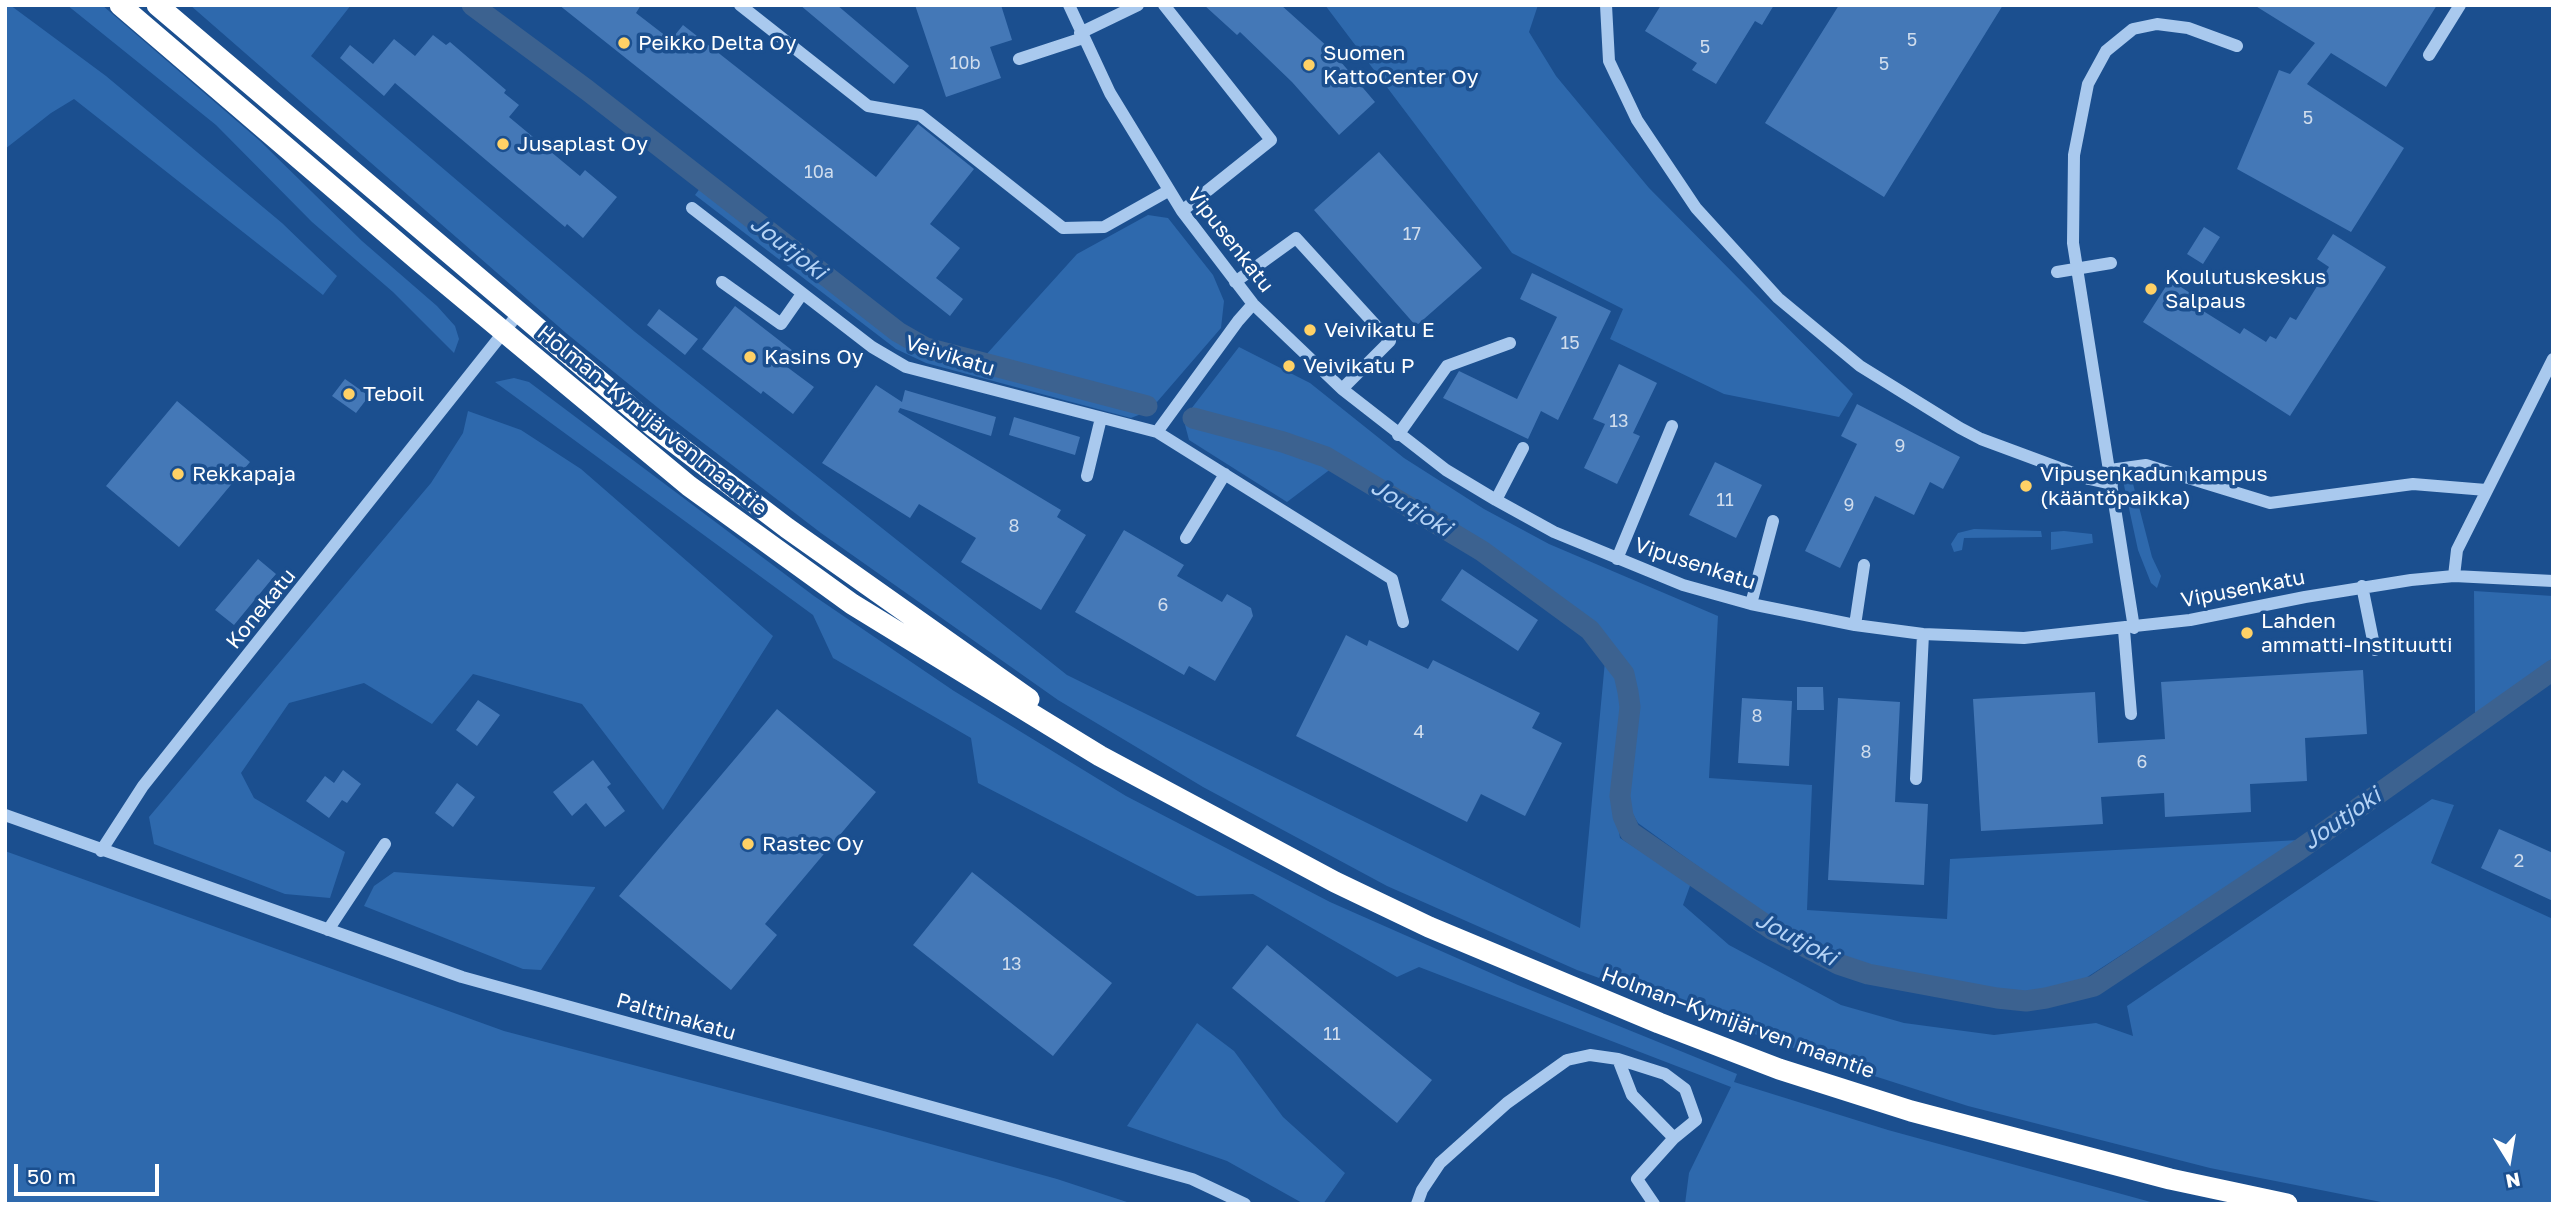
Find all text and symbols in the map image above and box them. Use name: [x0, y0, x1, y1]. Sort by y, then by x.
house number: 5: [1907, 29, 1917, 51]
place label: Peikko Delta Oy: [638, 30, 797, 56]
marker: Peikko Delta Oy: [616, 35, 632, 51]
house number: 5: [1700, 36, 1710, 58]
place label: Suomen KattoCenter Oy: [1323, 40, 1479, 90]
house number: 10b: [950, 52, 980, 74]
house number: 5: [1879, 53, 1889, 75]
marker: Suomen KattoCenter Oy: [1301, 57, 1317, 73]
house number: 5: [2303, 107, 2313, 129]
place label: Jusaplast Oy: [517, 131, 648, 157]
marker: Jusaplast Oy: [495, 136, 511, 152]
house number: 10a: [804, 161, 834, 183]
street label: Vipusenkatu: [1181, 183, 1279, 297]
water label: Joutjoki: [745, 210, 831, 286]
house number: 17: [1403, 223, 1421, 245]
place label: Koulutuskeskus Salpaus: [2165, 264, 2326, 314]
marker: Koulutuskeskus Salpaus: [2143, 281, 2159, 297]
place label: Veivikatu E: [1324, 317, 1434, 343]
street label: Holman–Kymijärven maantie: [532, 320, 772, 522]
marker: Veivikatu E: [1302, 322, 1318, 338]
street label: Veivikatu: [902, 330, 998, 382]
house number: 15: [1560, 332, 1580, 354]
place label: Kasins Oy: [764, 344, 863, 370]
marker: Kasins Oy: [742, 349, 758, 365]
place label: Veivikatu P: [1303, 353, 1414, 379]
marker: Veivikatu P: [1281, 358, 1297, 374]
place label: Teboil: [363, 381, 424, 407]
marker: Teboil: [341, 386, 357, 402]
house number: 13: [1609, 410, 1629, 432]
house number: 9: [1895, 435, 1905, 457]
place label: Rekkapaja: [192, 461, 296, 487]
place label: Vipusenkadun kampus (kääntöpaikka): [2040, 461, 2268, 511]
marker: Rekkapaja: [170, 466, 186, 482]
water label: Joutjoki: [1366, 473, 1456, 543]
marker: Vipusenkadun kampus (kääntöpaikka): [2018, 478, 2034, 494]
house number: 11: [1716, 489, 1734, 511]
house number: 9: [1844, 494, 1854, 516]
house number: 8: [1009, 515, 1019, 537]
street label: Vipusenkatu: [1631, 533, 1759, 595]
street label: Konekatu: [221, 564, 301, 654]
street label: Vipusenkatu: [2179, 565, 2307, 613]
house number: 6: [1158, 594, 1168, 616]
place label: Lahden ammatti-Instituutti: [2261, 608, 2453, 658]
marker: Lahden ammatti-Instituutti: [2239, 625, 2255, 641]
house number: 8: [1752, 705, 1762, 727]
house number: 4: [1414, 721, 1424, 743]
house number: 8: [1861, 741, 1871, 763]
house number: 6: [2137, 751, 2147, 773]
water label: Joutjoki: [2298, 782, 2386, 856]
place label: Rastec Oy: [762, 831, 864, 857]
marker: Rastec Oy: [740, 836, 756, 852]
house number: 2: [2514, 850, 2524, 872]
water label: Joutjoki: [1750, 906, 1842, 972]
house number: 13: [1002, 953, 1022, 975]
street label: Holman–Kymijärven maantie: [1598, 962, 1878, 1084]
street label: Palttinakatu: [613, 988, 739, 1046]
house number: 11: [1323, 1023, 1341, 1045]
north arrow: [2474, 1125, 2544, 1195]
scale bar: [18, 1150, 163, 1194]
text: 50 m: [27, 1163, 76, 1189]
text: N: [2504, 1168, 2522, 1194]

